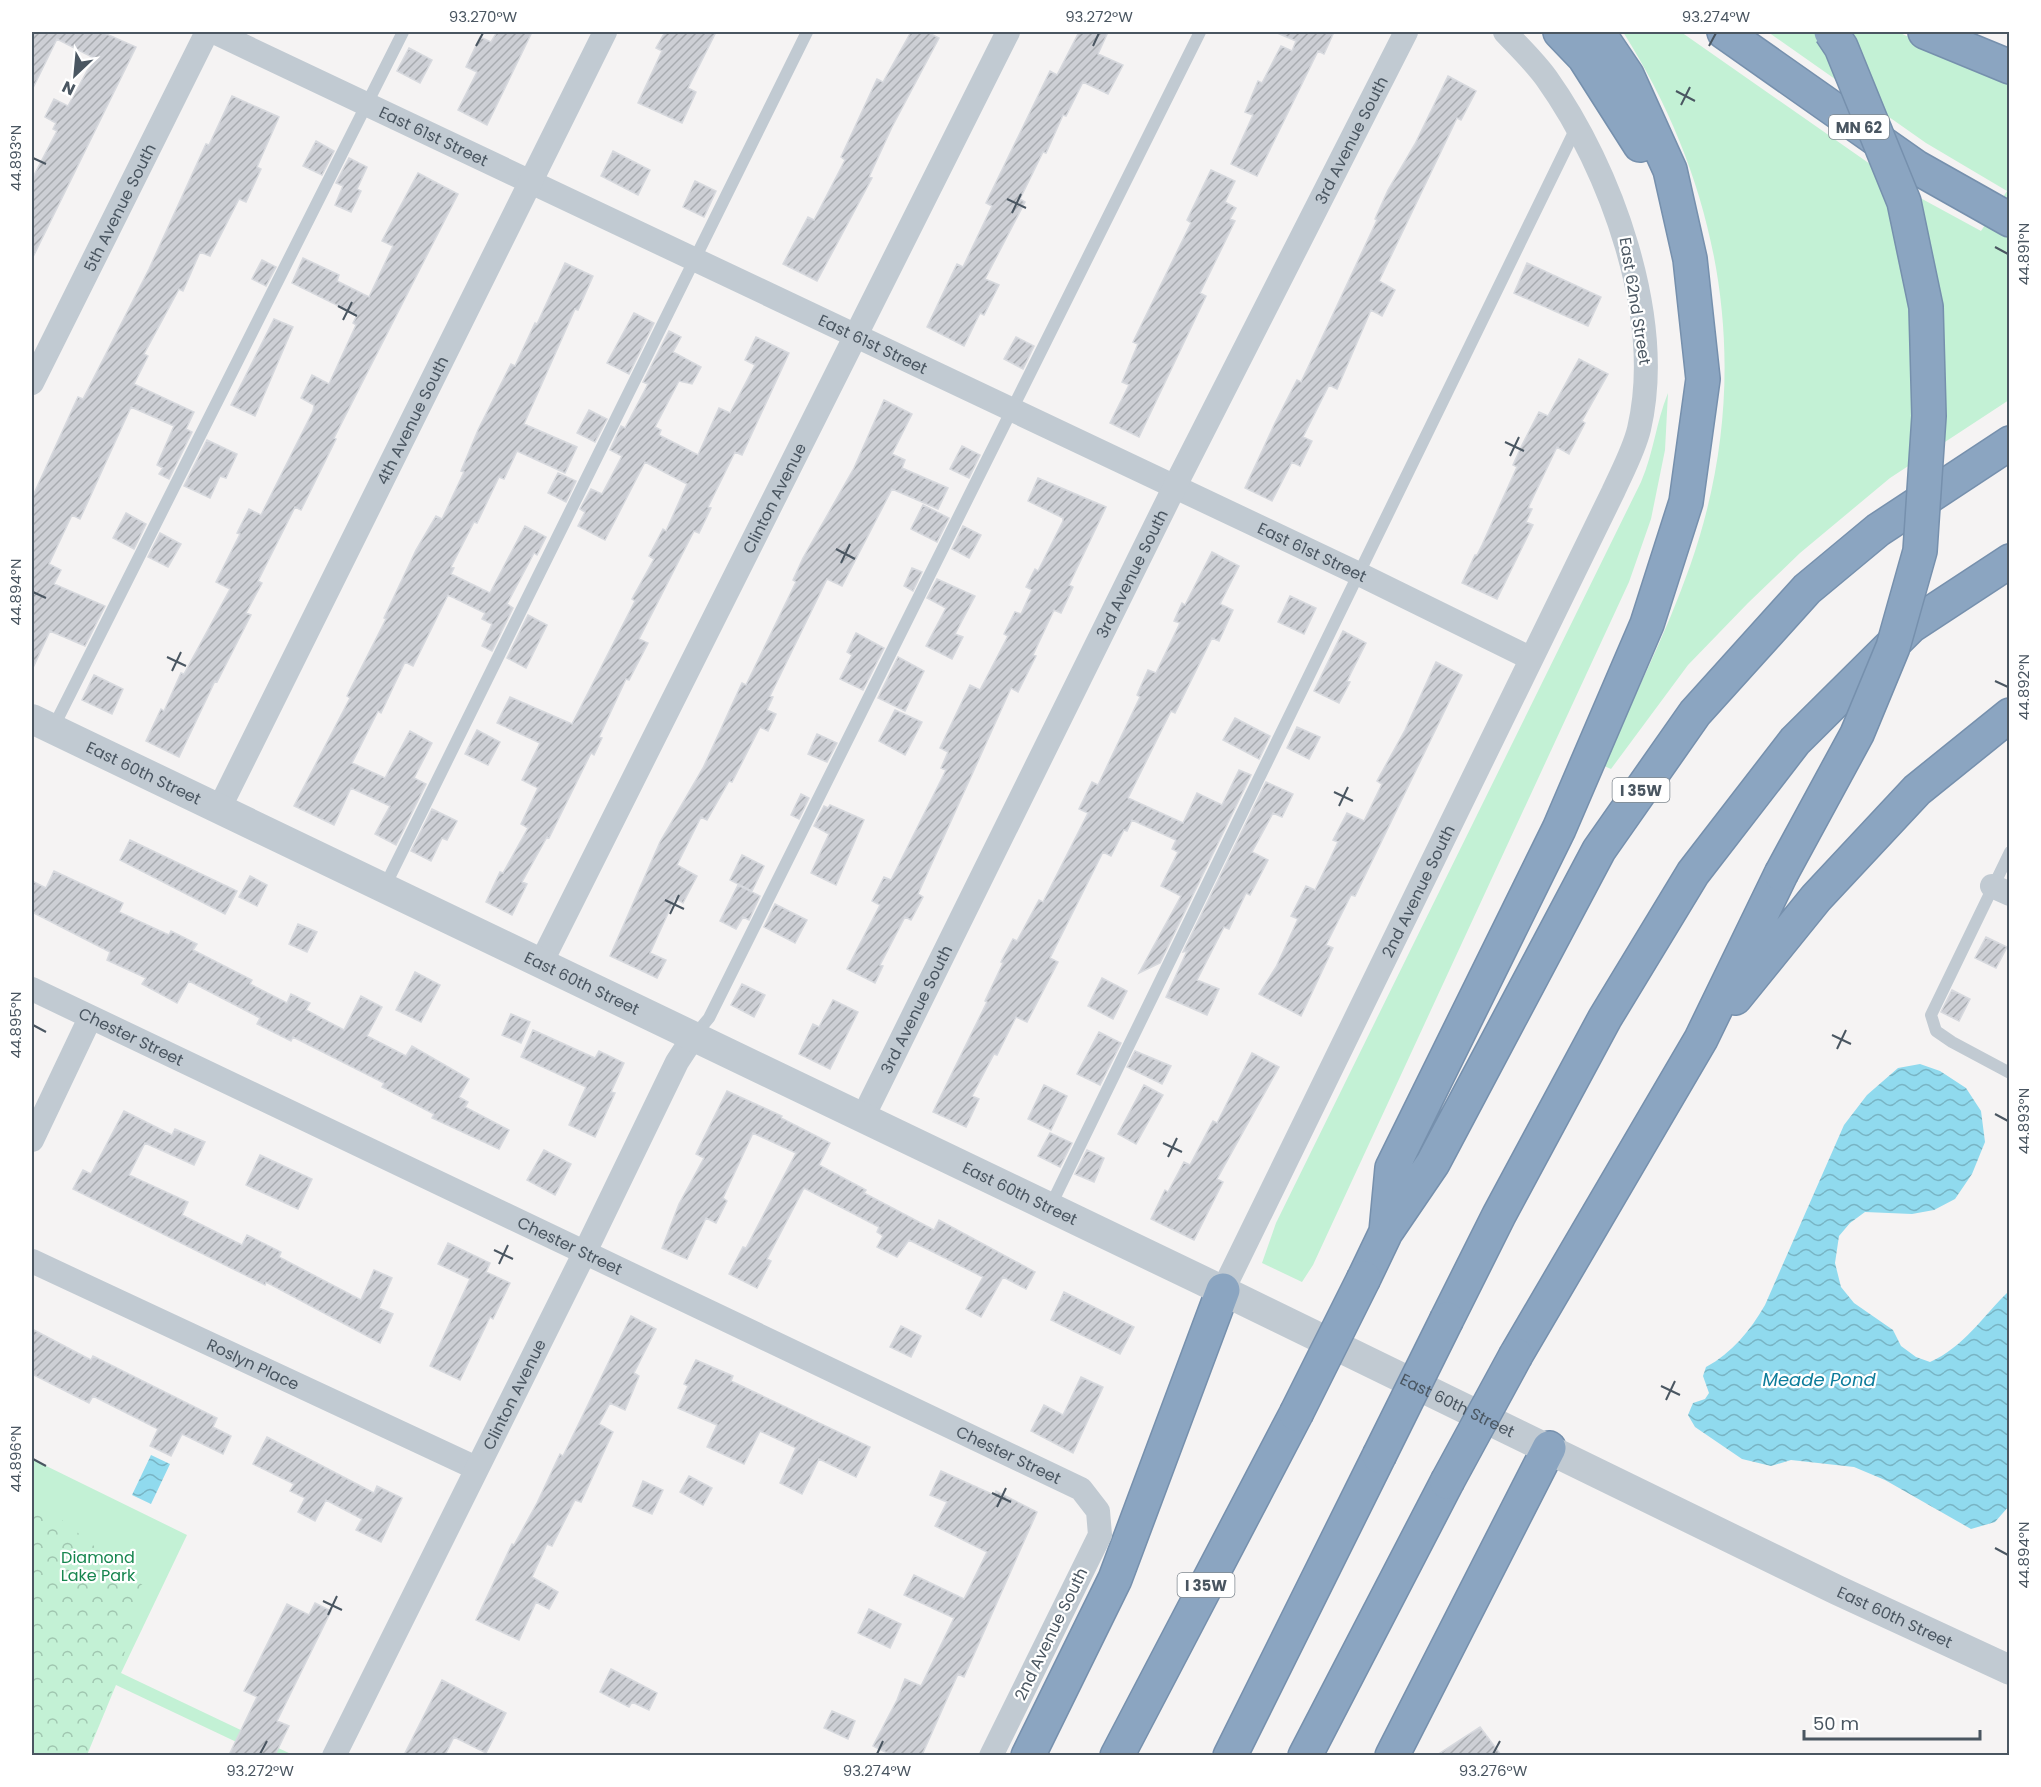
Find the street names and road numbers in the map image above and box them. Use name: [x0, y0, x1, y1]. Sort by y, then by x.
street label: 3rd Avenue South: [1309, 72, 1393, 208]
street label: East 61st Street: [375, 100, 492, 172]
road number: MN 62: [1829, 115, 1889, 139]
street label: 5th Avenue South: [78, 139, 161, 276]
street label: East 62nd Street: [1614, 235, 1656, 367]
street label: East 61st Street: [815, 308, 931, 380]
street label: 4th Avenue South: [370, 352, 454, 488]
street label: Clinton Avenue: [737, 439, 812, 558]
street label: 3rd Avenue South: [1090, 506, 1173, 642]
street label: East 61st Street: [1254, 516, 1371, 588]
street label: East 60th Street: [82, 735, 205, 810]
road number: I 35W: [1612, 778, 1670, 802]
street label: 2nd Avenue South: [1376, 821, 1460, 961]
street label: 3rd Avenue South: [875, 941, 958, 1078]
street label: East 60th Street: [521, 946, 643, 1020]
street label: Chester Street: [75, 1001, 188, 1071]
street label: East 60th Street: [959, 1156, 1082, 1231]
street label: Chester Street: [514, 1211, 626, 1280]
street label: Roslyn Place: [203, 1333, 303, 1396]
street label: Clinton Avenue: [477, 1335, 551, 1454]
street label: East 60th Street: [1396, 1367, 1519, 1443]
street label: Chester Street: [952, 1420, 1065, 1489]
street label: 2nd Avenue South: [1009, 1564, 1093, 1704]
road number: I 35W: [1178, 1573, 1234, 1597]
street label: East 60th Street: [1833, 1580, 1957, 1654]

